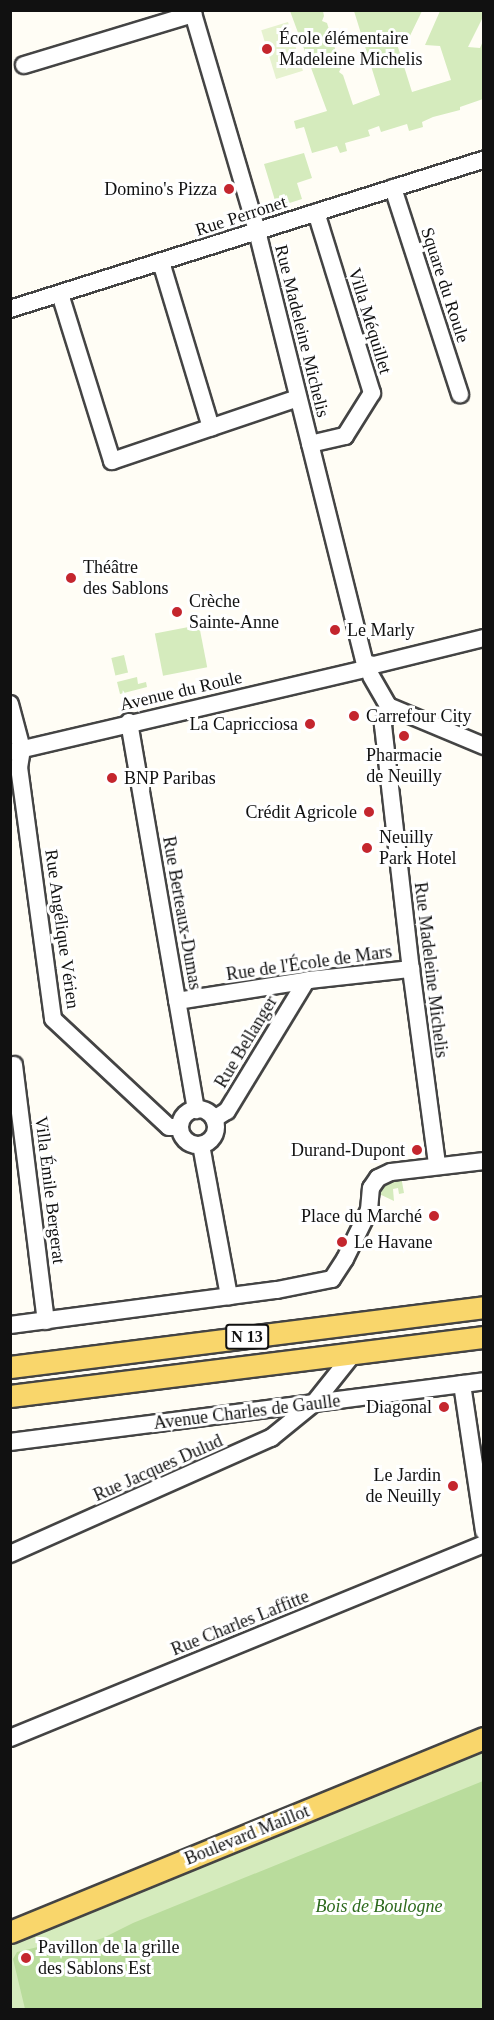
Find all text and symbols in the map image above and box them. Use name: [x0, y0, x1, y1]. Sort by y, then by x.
place label: École élémentaire Madeleine Michelis: [279, 28, 422, 70]
marker: École élémentaire Madeleine Michelis: [260, 42, 274, 56]
place label: Domino's Pizza: [104, 178, 217, 200]
marker: Domino's Pizza: [222, 182, 236, 196]
street label: Rue Perronet: [193, 191, 289, 241]
street label: Square du Roule: [416, 225, 474, 345]
street label: Rue Madeleine Michelis: [270, 243, 334, 419]
street label: Villa Méquillet: [344, 266, 396, 376]
place label: Théâtre des Sablons: [83, 557, 168, 600]
marker: Théâtre des Sablons: [64, 571, 78, 585]
place label: Crèche Sainte-Anne: [189, 591, 279, 634]
marker: Crèche Sainte-Anne: [170, 605, 184, 619]
place label: Le Marly: [347, 619, 414, 641]
marker: Le Marly: [328, 623, 342, 637]
street label: Avenue du Roule: [118, 666, 244, 716]
place label: Carrefour City: [366, 705, 471, 727]
marker: Carrefour City: [347, 709, 361, 723]
place label: La Capricciosa: [190, 713, 298, 735]
marker: La Capricciosa: [303, 717, 317, 731]
marker: Pharmacie de Neuilly: [397, 729, 411, 743]
place label: Pharmacie de Neuilly: [366, 745, 442, 788]
place label: BNP Paribas: [124, 767, 217, 789]
marker: BNP Paribas: [105, 771, 119, 785]
place label: Crédit Agricole: [245, 801, 357, 823]
marker: Crédit Agricole: [362, 805, 376, 819]
place label: Neuilly Park Hotel: [379, 827, 456, 870]
street label: Rue Berteaux-Dumas: [158, 835, 206, 991]
marker: Neuilly Park Hotel: [360, 841, 374, 855]
street label: Rue Angélique Vérien: [40, 847, 84, 1011]
street label: Rue Madeleine Michelis: [409, 881, 453, 1059]
street label: Rue de l'École de Mars: [225, 941, 393, 985]
street label: Rue Bellanger: [210, 992, 282, 1092]
street label: Villa Émile Bergerat: [30, 1115, 70, 1265]
place label: Durand-Dupont: [291, 1139, 405, 1161]
marker: Durand-Dupont: [410, 1143, 424, 1157]
place label: Place du Marché: [301, 1205, 422, 1227]
marker: Place du Marché: [427, 1209, 441, 1223]
place label: Le Havane: [354, 1231, 432, 1253]
marker: Le Havane: [335, 1235, 349, 1249]
road number: N 13: [224, 1324, 270, 1350]
street label: Avenue Charles de Gaulle: [152, 1390, 342, 1434]
place label: Diagonal: [366, 1396, 432, 1418]
marker: Diagonal: [437, 1400, 451, 1414]
street label: Rue Jacques Dulud: [90, 1430, 226, 1506]
place label: Le Jardin de Neuilly: [366, 1465, 441, 1508]
marker: Le Jardin de Neuilly: [446, 1479, 460, 1493]
street label: Rue Charles Laffitte: [168, 1586, 312, 1660]
street label: Boulevard Maillot: [182, 1800, 312, 1870]
park label: Bois de Boulogne: [316, 1895, 442, 1917]
place label: Pavillon de la grille des Sablons Est: [38, 1937, 179, 1980]
marker: Pavillon de la grille des Sablons Est: [19, 1951, 33, 1965]

